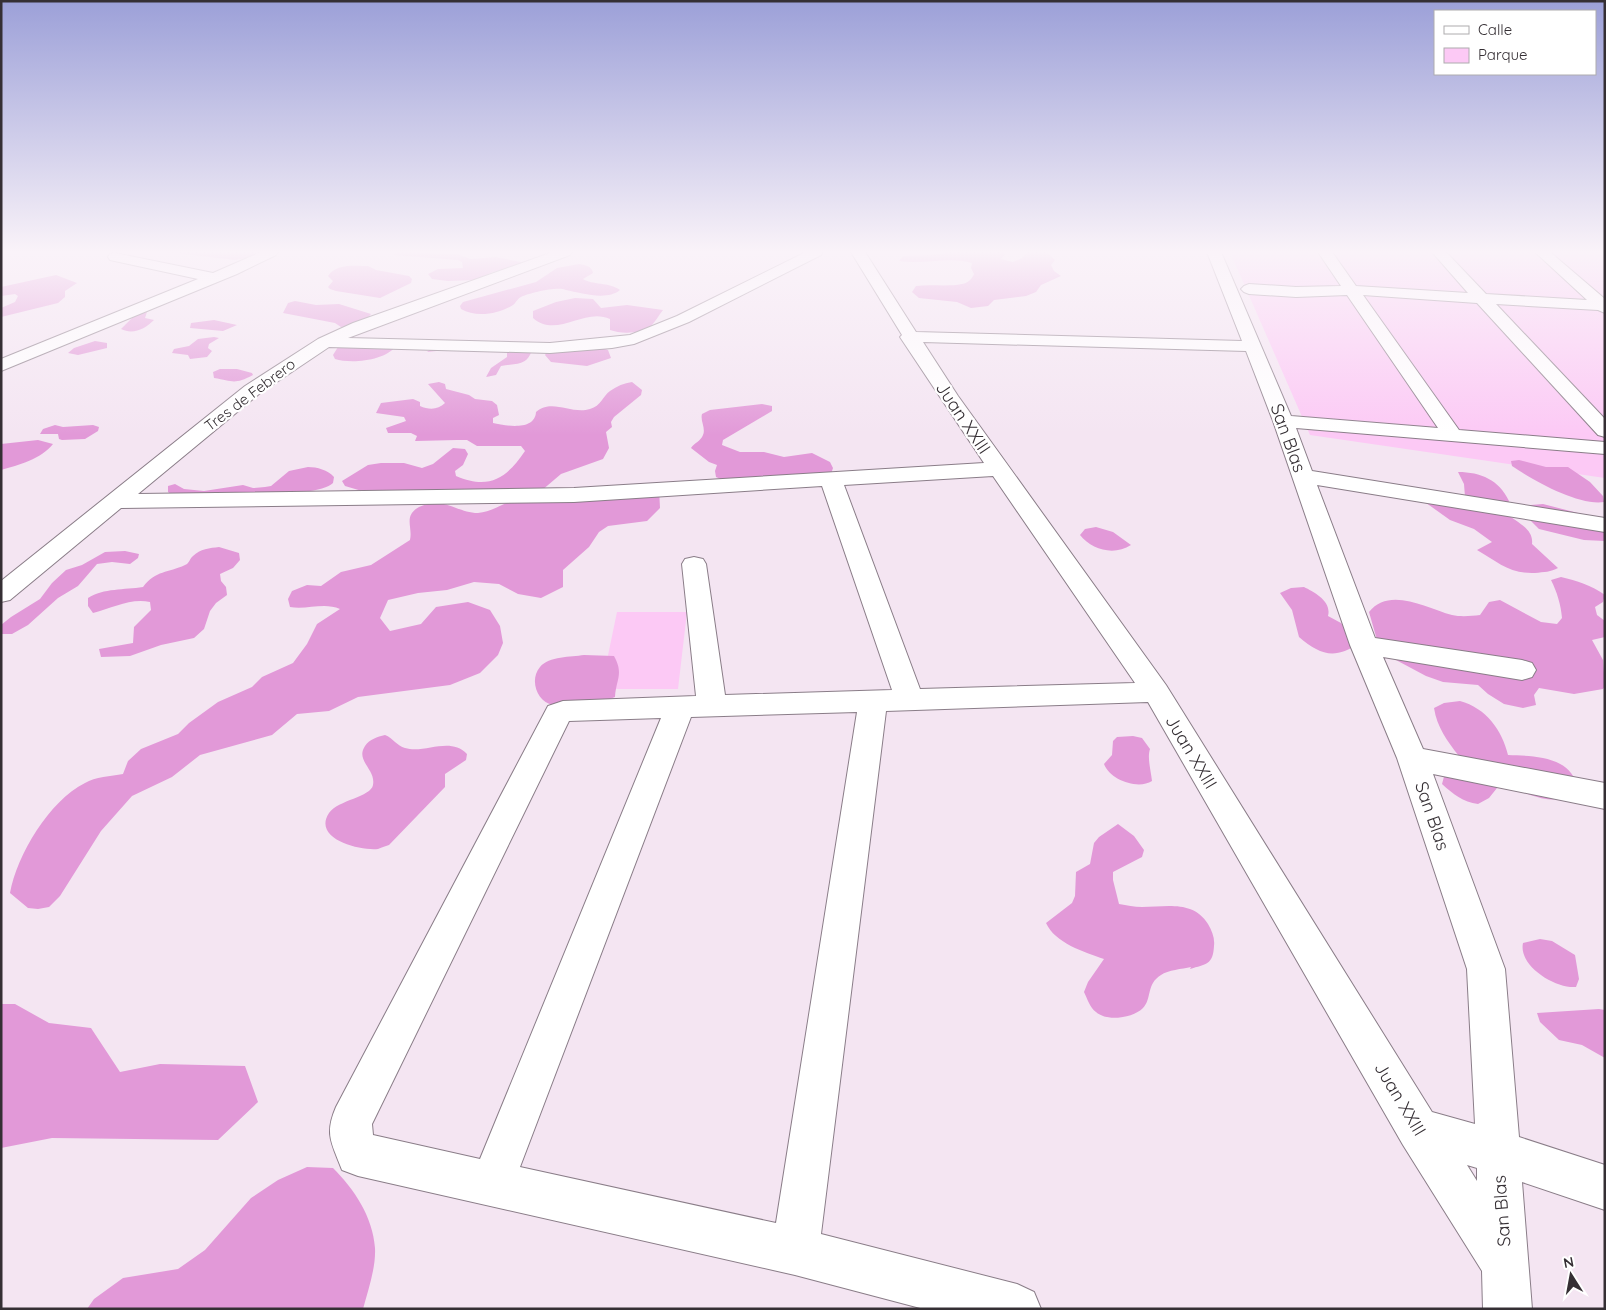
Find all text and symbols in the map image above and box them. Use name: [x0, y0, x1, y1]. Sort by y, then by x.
legend: [1434, 10, 1596, 75]
text: Calle: [1478, 20, 1512, 39]
text: Parque: [1478, 45, 1528, 64]
street label: Tres de Febrero: [200, 354, 299, 435]
street label: Juan XXIII: [931, 377, 996, 458]
street label: San Blas: [1265, 400, 1312, 475]
street label: Juan XXIII: [1160, 711, 1222, 793]
street label: San Blas: [1410, 778, 1455, 853]
street label: Juan XXIII: [1369, 1058, 1431, 1140]
street label: San Blas: [1488, 1175, 1515, 1247]
north arrow: [1546, 1250, 1596, 1300]
text: N: [1562, 1252, 1575, 1272]

